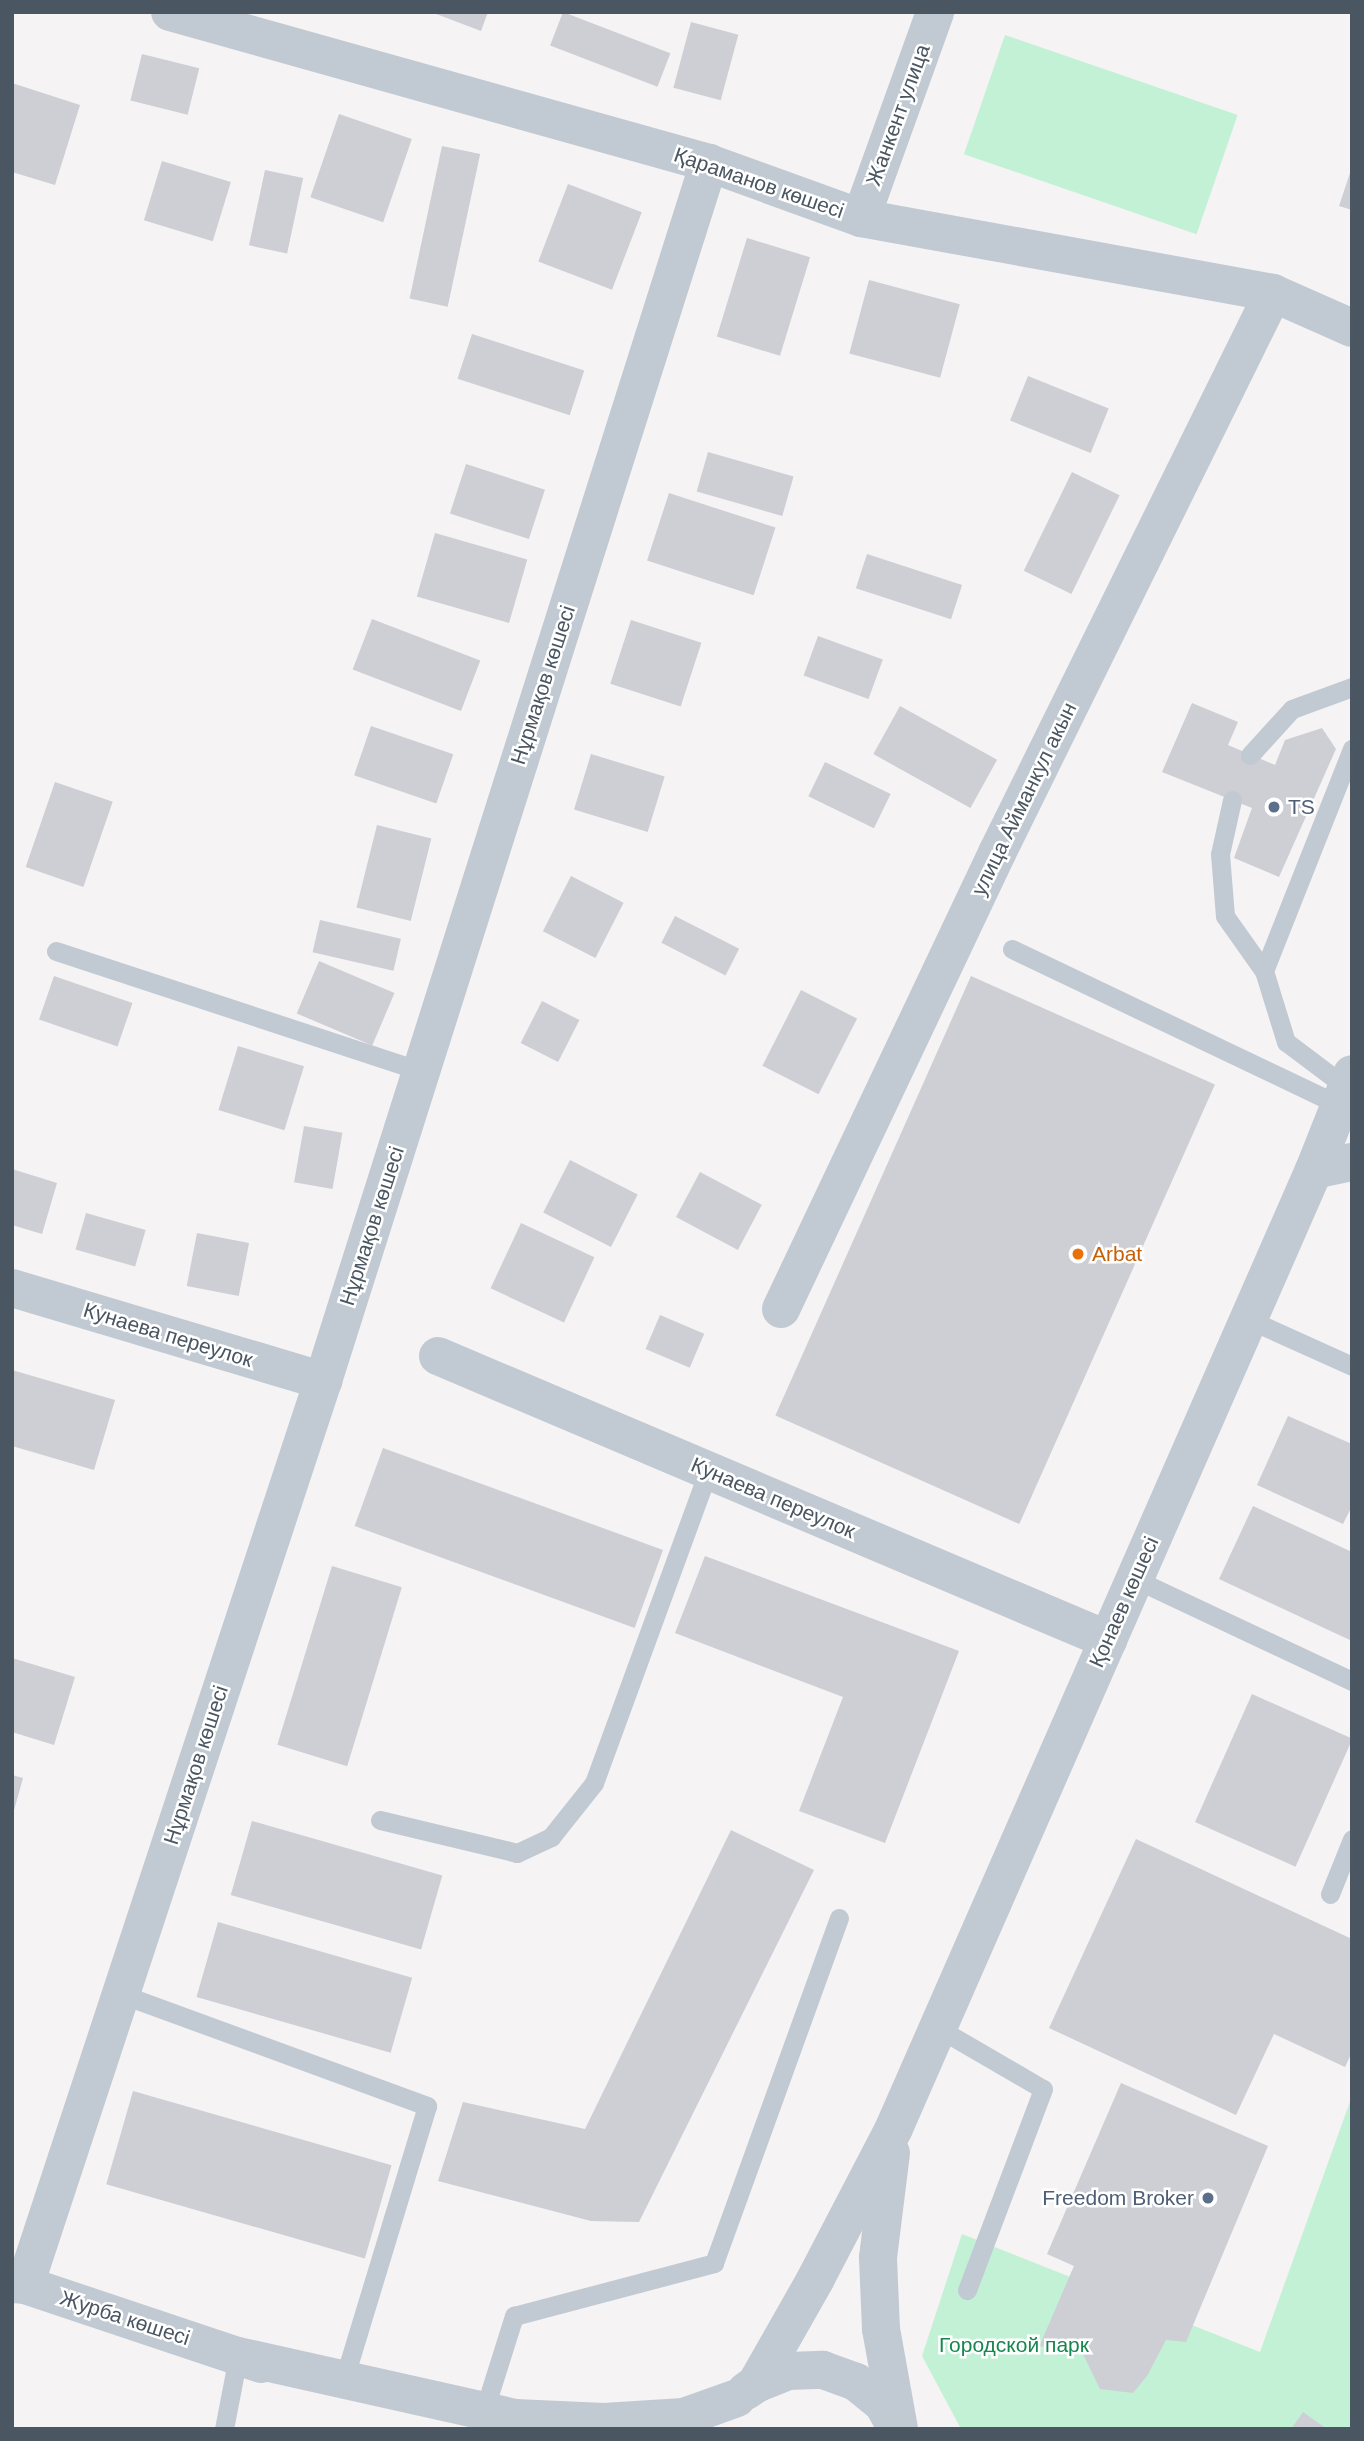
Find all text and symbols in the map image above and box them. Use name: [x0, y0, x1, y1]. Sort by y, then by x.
street label: Жанкент улица: [861, 41, 935, 189]
street label: Қараманов көшесі: [671, 142, 847, 224]
street label: Нұрмақов көшесі: [505, 602, 581, 768]
street label: улица Айманкул акын: [966, 698, 1082, 900]
place label: TS: [1288, 794, 1315, 820]
marker: TS: [1266, 799, 1282, 815]
street label: Нұрмақов көшесі: [334, 1143, 410, 1309]
place label: Arbat: [1092, 1241, 1142, 1267]
marker: Arbat: [1070, 1246, 1086, 1262]
street label: Кунаева переулок: [80, 1297, 256, 1373]
street label: Кунаева переулок: [687, 1452, 859, 1544]
street label: Қонаев көшесі: [1084, 1533, 1164, 1671]
street label: Нұрмақов көшесі: [158, 1682, 234, 1848]
place label: Freedom Broker: [1042, 2185, 1194, 2211]
marker: Freedom Broker: [1200, 2190, 1216, 2206]
street label: Журба көшесі: [57, 2285, 193, 2351]
park label: Городской парк: [939, 2332, 1089, 2358]

